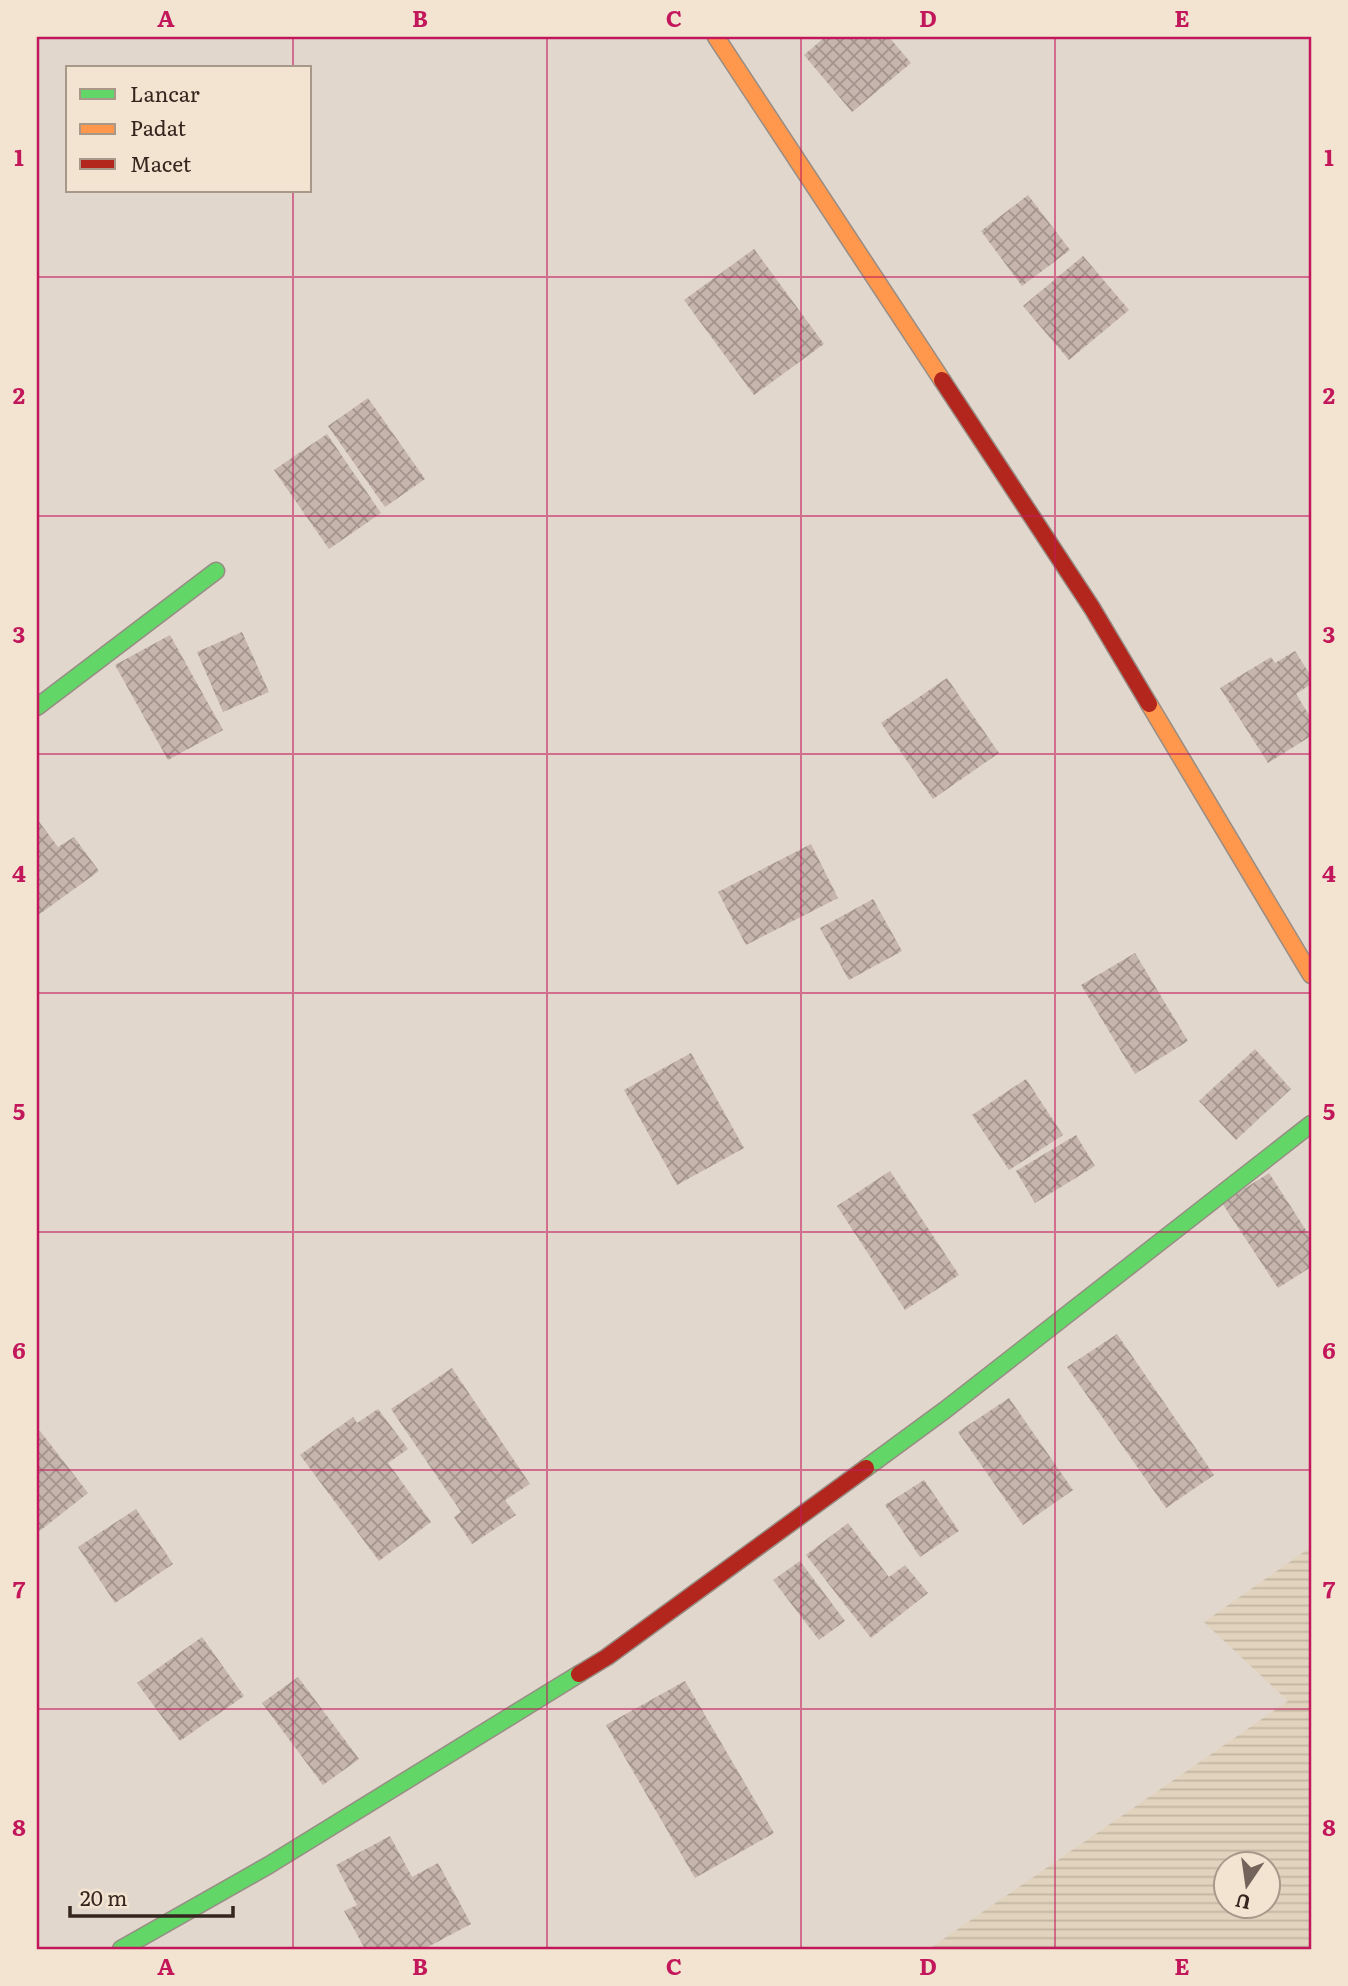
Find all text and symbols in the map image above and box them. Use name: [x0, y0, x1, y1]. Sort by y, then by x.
text: A: [157, 0, 175, 34]
text: B: [412, 0, 428, 34]
text: C: [666, 0, 682, 34]
text: D: [919, 0, 937, 34]
text: E: [1174, 0, 1190, 34]
legend: [66, 66, 312, 192]
text: Lancar: [130, 77, 200, 108]
text: Padat: [130, 111, 186, 142]
text: 1: [14, 139, 24, 173]
text: 1: [1324, 139, 1334, 173]
text: Macet: [130, 147, 192, 178]
text: 2: [13, 377, 25, 411]
text: 2: [1323, 377, 1335, 411]
text: 3: [13, 616, 25, 650]
text: 3: [1323, 616, 1335, 650]
text: 4: [12, 855, 26, 889]
text: 4: [1322, 855, 1336, 889]
text: 5: [13, 1093, 25, 1127]
text: 5: [1323, 1093, 1335, 1127]
text: 6: [12, 1332, 26, 1366]
text: 6: [1322, 1332, 1336, 1366]
text: 7: [13, 1571, 26, 1605]
text: 7: [1323, 1571, 1336, 1605]
text: 8: [12, 1809, 26, 1843]
text: 8: [1322, 1809, 1336, 1843]
north arrow: [1212, 1850, 1282, 1920]
scale bar: [70, 1874, 233, 1918]
text: 20 m: [80, 1881, 127, 1912]
text: U: [1232, 1887, 1253, 1918]
text: A: [157, 1948, 175, 1982]
text: B: [412, 1948, 428, 1982]
text: C: [666, 1948, 682, 1982]
text: D: [919, 1948, 937, 1982]
text: E: [1174, 1948, 1190, 1982]

